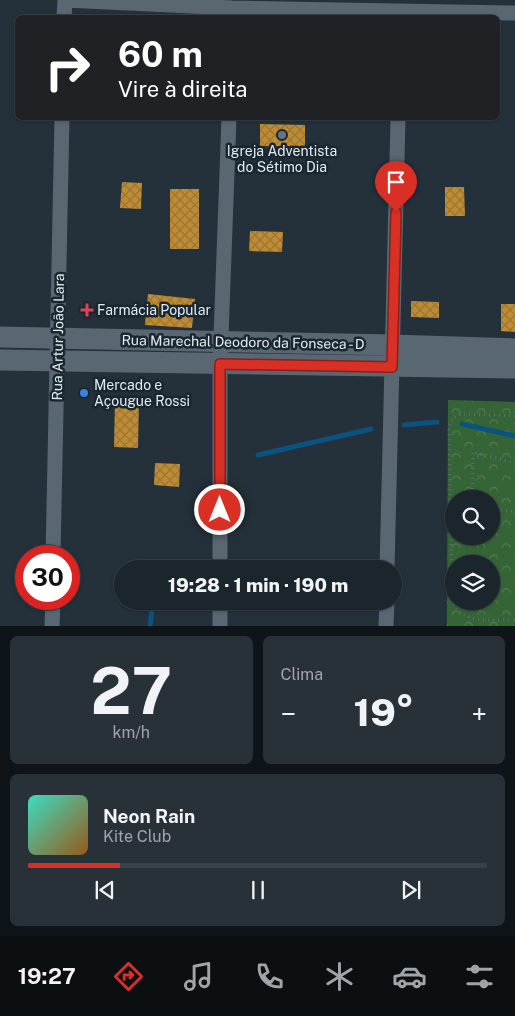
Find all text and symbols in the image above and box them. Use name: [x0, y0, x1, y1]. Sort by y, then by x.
text: 60 m: [118, 34, 203, 75]
icon: right: [35, 35, 100, 100]
text: Vire à direita: [118, 76, 248, 102]
marker: Igreja Adventista do Sétimo Dia: [276, 129, 288, 141]
place label: Igreja Adventista do Sétimo Dia: [227, 143, 337, 175]
pin: [375, 161, 417, 212]
icon: arrive: [382, 168, 410, 196]
street label: Rua Artur João Lara: [49, 273, 67, 401]
place label: Farmácia Popular: [97, 302, 211, 318]
marker: Farmácia Popular: [81, 304, 93, 316]
street label: Rua Marechal Deodoro da Fonseca - D: [121, 332, 365, 352]
place label: Mercado e Açougue Rossi: [94, 377, 190, 409]
marker: Mercado e Açougue Rossi: [78, 387, 90, 399]
position arrow: [193, 483, 245, 535]
map controls: [445, 490, 500, 610]
button: search: [445, 490, 500, 545]
speed limit sign: 30: [15, 545, 80, 610]
button: layers: [445, 555, 500, 610]
text: 19:28 · 1 min · 190 m: [168, 574, 348, 596]
text: 27: [90, 652, 172, 729]
text: Clima: [281, 665, 323, 684]
text: 19°: [354, 690, 414, 735]
text: −: [281, 697, 296, 730]
text: +: [471, 697, 487, 730]
text: km/h: [112, 723, 150, 742]
text: Neon Rain: [103, 805, 195, 827]
text: Kite Club: [103, 827, 171, 846]
icon: previous: [91, 876, 119, 904]
icon: pause: [244, 876, 272, 904]
icon: next: [397, 876, 425, 904]
icon: directions: [111, 959, 146, 994]
icon: music: [181, 959, 216, 994]
icon: phone: [252, 959, 287, 994]
icon: climate: [322, 959, 357, 994]
icon: car: [392, 959, 427, 994]
icon: filters: [462, 959, 497, 994]
text: 19:27: [18, 963, 76, 989]

